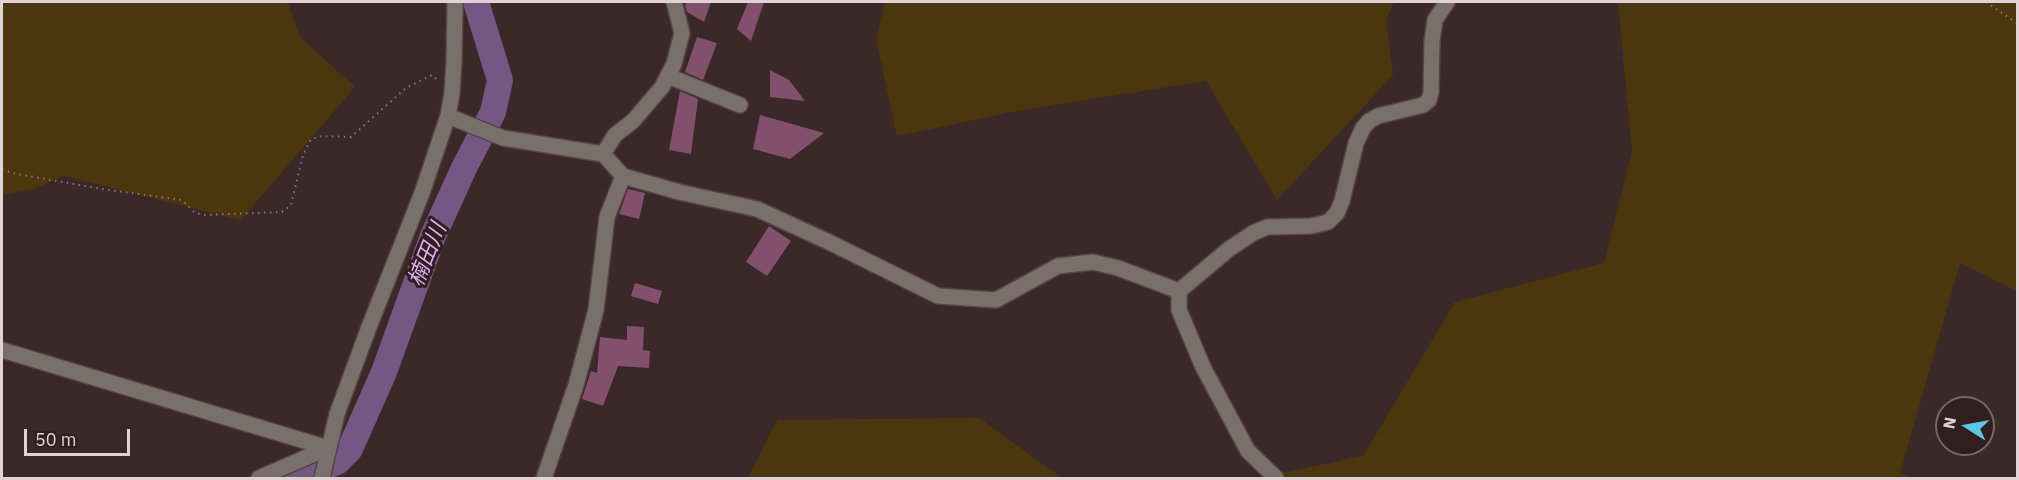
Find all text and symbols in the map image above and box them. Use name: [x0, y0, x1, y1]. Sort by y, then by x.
water label: 楠田川: [403, 219, 453, 291]
north arrow: [1935, 396, 1995, 456]
text: N: [1938, 415, 1960, 431]
scale bar: [27, 417, 134, 455]
text: 50 m: [35, 428, 77, 451]

